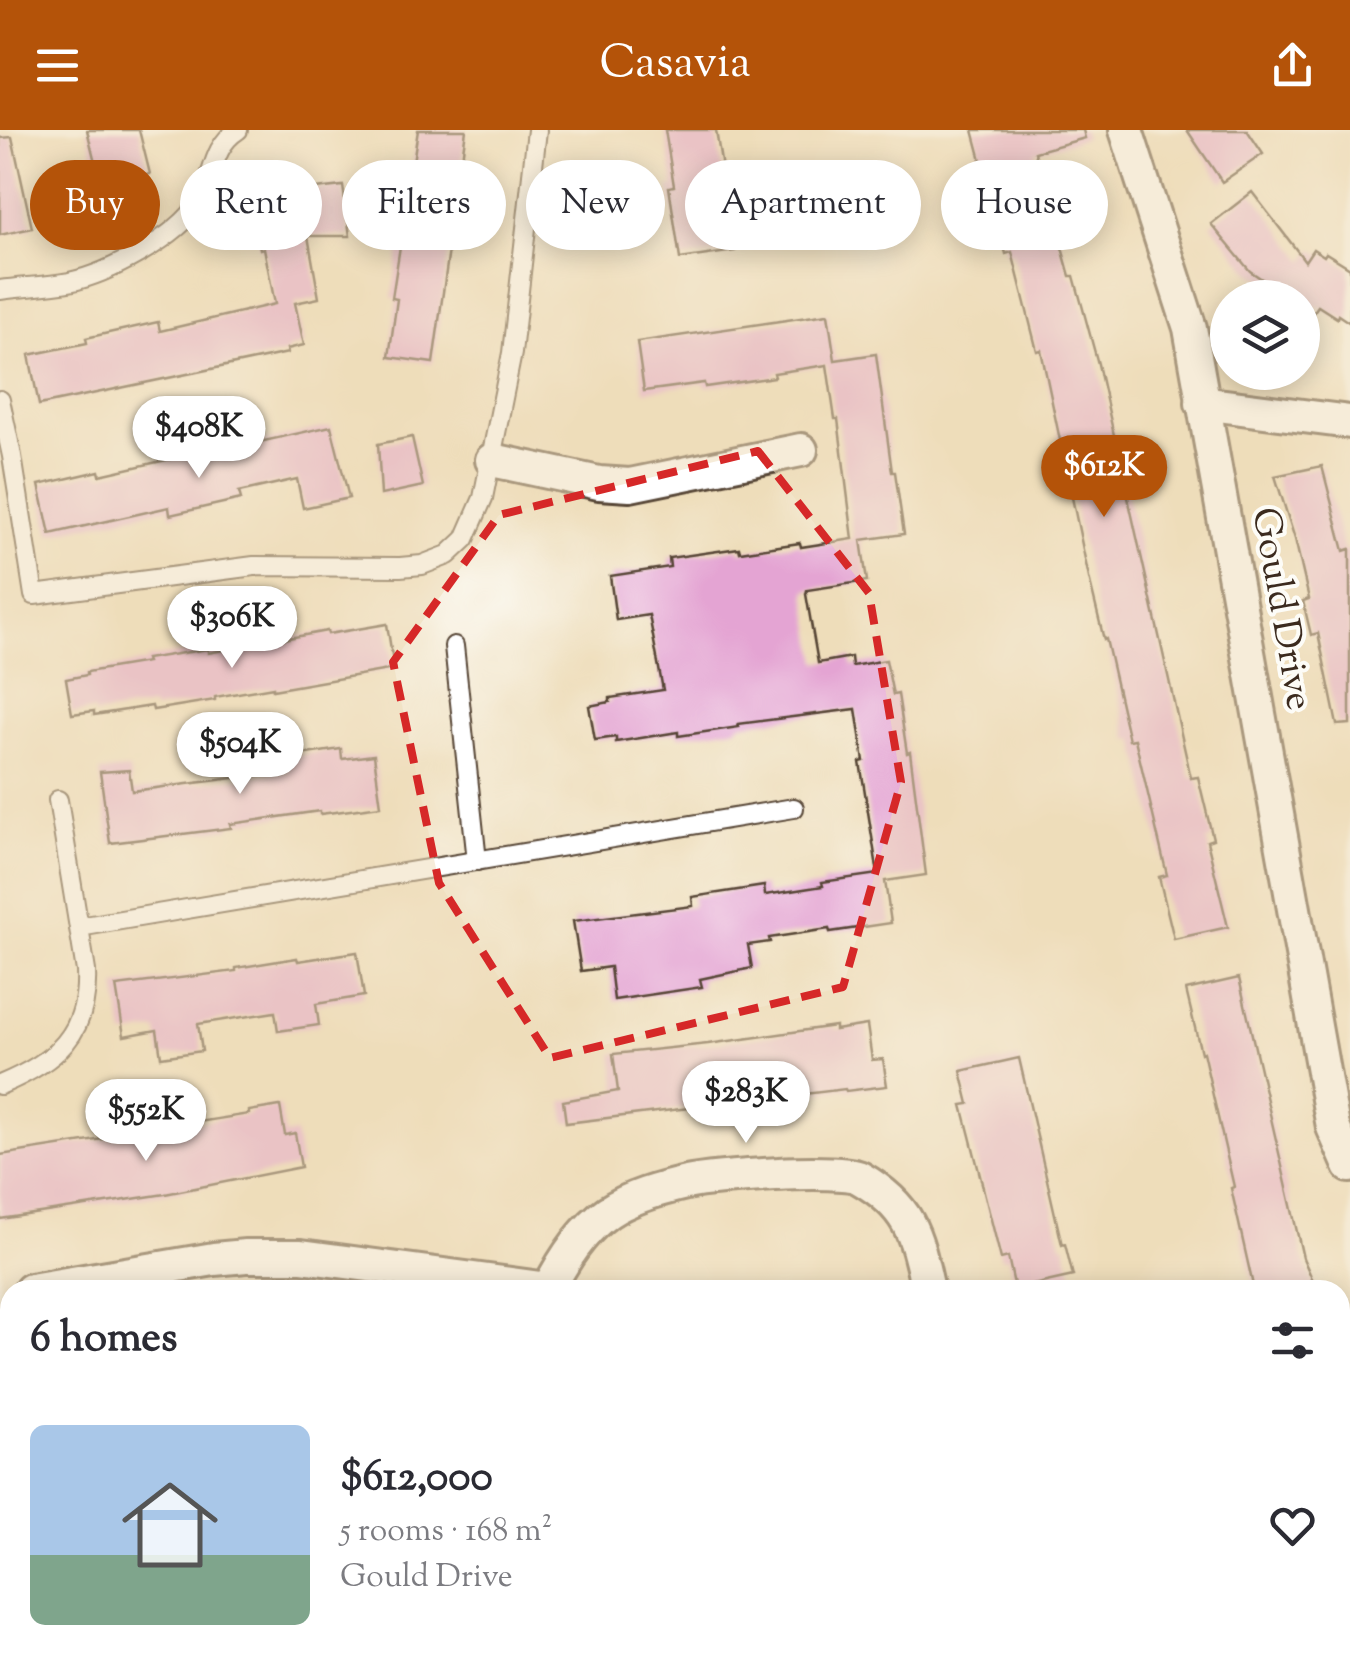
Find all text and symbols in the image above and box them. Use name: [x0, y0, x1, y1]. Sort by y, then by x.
text: Casavia: [599, 33, 751, 98]
icon: menu: [30, 38, 85, 93]
icon: share: [1265, 38, 1320, 93]
chip: Buy: [30, 160, 160, 250]
chip: Rent: [180, 160, 322, 250]
chip: Filters: [342, 160, 506, 250]
chip: New: [526, 160, 665, 250]
chip: Apartment: [685, 160, 921, 250]
chip: House: [941, 160, 1108, 250]
map controls: [1210, 280, 1320, 390]
button: layers: [1210, 280, 1320, 390]
pin: $408K: [129, 396, 269, 481]
text: $408K: [155, 405, 244, 451]
pin: $612K: [1034, 435, 1174, 520]
text: $612K: [1063, 444, 1145, 490]
street label: Gould Drive: [1236, 503, 1324, 715]
pin: $306K: [162, 586, 302, 671]
text: $306K: [189, 595, 275, 641]
pin: $504K: [170, 712, 310, 797]
text: $504K: [199, 721, 281, 767]
pin: $283K: [676, 1061, 816, 1146]
text: $283K: [704, 1070, 788, 1116]
pin: $552K: [76, 1079, 216, 1164]
text: $552K: [107, 1088, 185, 1134]
text: 6 homes: [30, 1310, 177, 1370]
icon: filters: [1265, 1313, 1320, 1368]
text: $612,000: [340, 1449, 493, 1509]
icon: home: [110, 1465, 230, 1585]
icon: heart: [1265, 1498, 1320, 1553]
text: 5 rooms · 168 m²: [340, 1509, 552, 1555]
text: Gould Drive: [340, 1555, 513, 1601]

